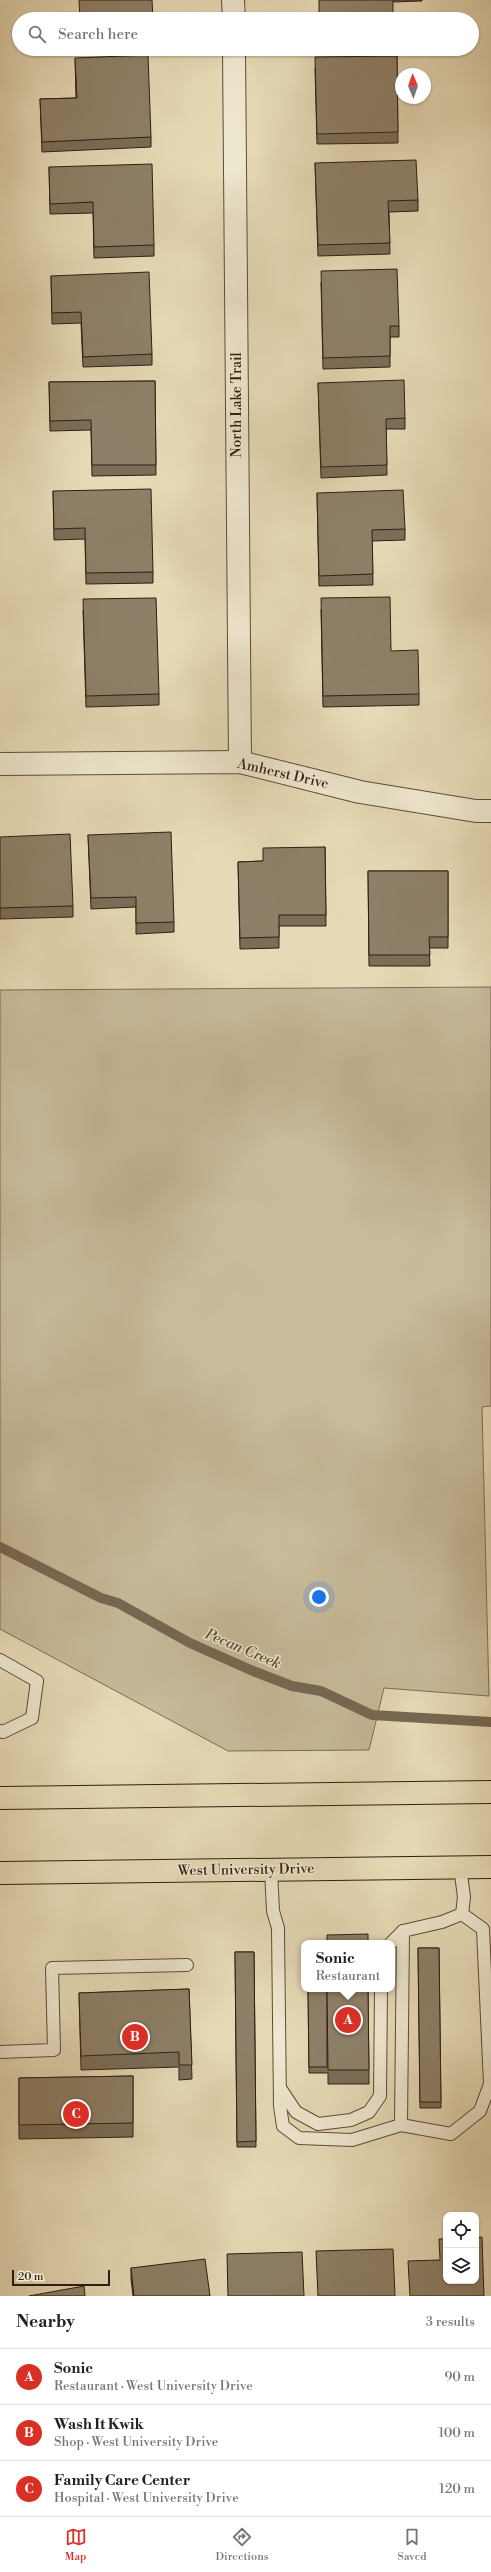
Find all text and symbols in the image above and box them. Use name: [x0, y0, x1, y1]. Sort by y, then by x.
search box: [12, 12, 479, 56]
icon: search: [26, 23, 48, 45]
text: Search here: [58, 25, 138, 44]
north arrow: [395, 68, 431, 104]
street label: North Lake Trail: [228, 352, 246, 458]
street label: Amherst Drive: [235, 755, 330, 793]
your location: [309, 1587, 329, 1607]
water label: Pecan Creek: [201, 1624, 284, 1674]
street label: West University Drive: [177, 1860, 314, 1880]
popup: [301, 1940, 395, 1992]
text: Sonic: [316, 1949, 355, 1968]
text: Restaurant: [316, 1968, 380, 1984]
pin: A: [335, 2005, 361, 2035]
pin: B: [122, 2022, 148, 2052]
pin: C: [63, 2099, 89, 2129]
map controls: [443, 2212, 479, 2284]
button: locate: [443, 2212, 479, 2248]
button: layers: [443, 2248, 479, 2284]
scale bar: [12, 2268, 110, 2287]
text: 20 m: [18, 2270, 43, 2284]
text: Nearby: [16, 2311, 75, 2333]
text: 3 results: [426, 2314, 475, 2330]
text: Sonic: [54, 2359, 93, 2378]
text: A: [24, 2369, 34, 2385]
text: 90 m: [444, 2369, 475, 2385]
text: Restaurant · West University Drive: [54, 2378, 253, 2394]
text: Wash It Kwik: [54, 2415, 144, 2434]
text: B: [24, 2425, 34, 2441]
text: 100 m: [439, 2425, 475, 2441]
text: Shop · West University Drive: [54, 2434, 218, 2450]
text: Family Care Center: [54, 2471, 190, 2490]
text: C: [24, 2481, 34, 2497]
text: 120 m: [439, 2481, 475, 2497]
text: Hospital · West University Drive: [54, 2490, 239, 2506]
tab: Map: [65, 2526, 87, 2564]
tab: Directions: [216, 2526, 269, 2564]
tab: Saved: [398, 2526, 426, 2564]

